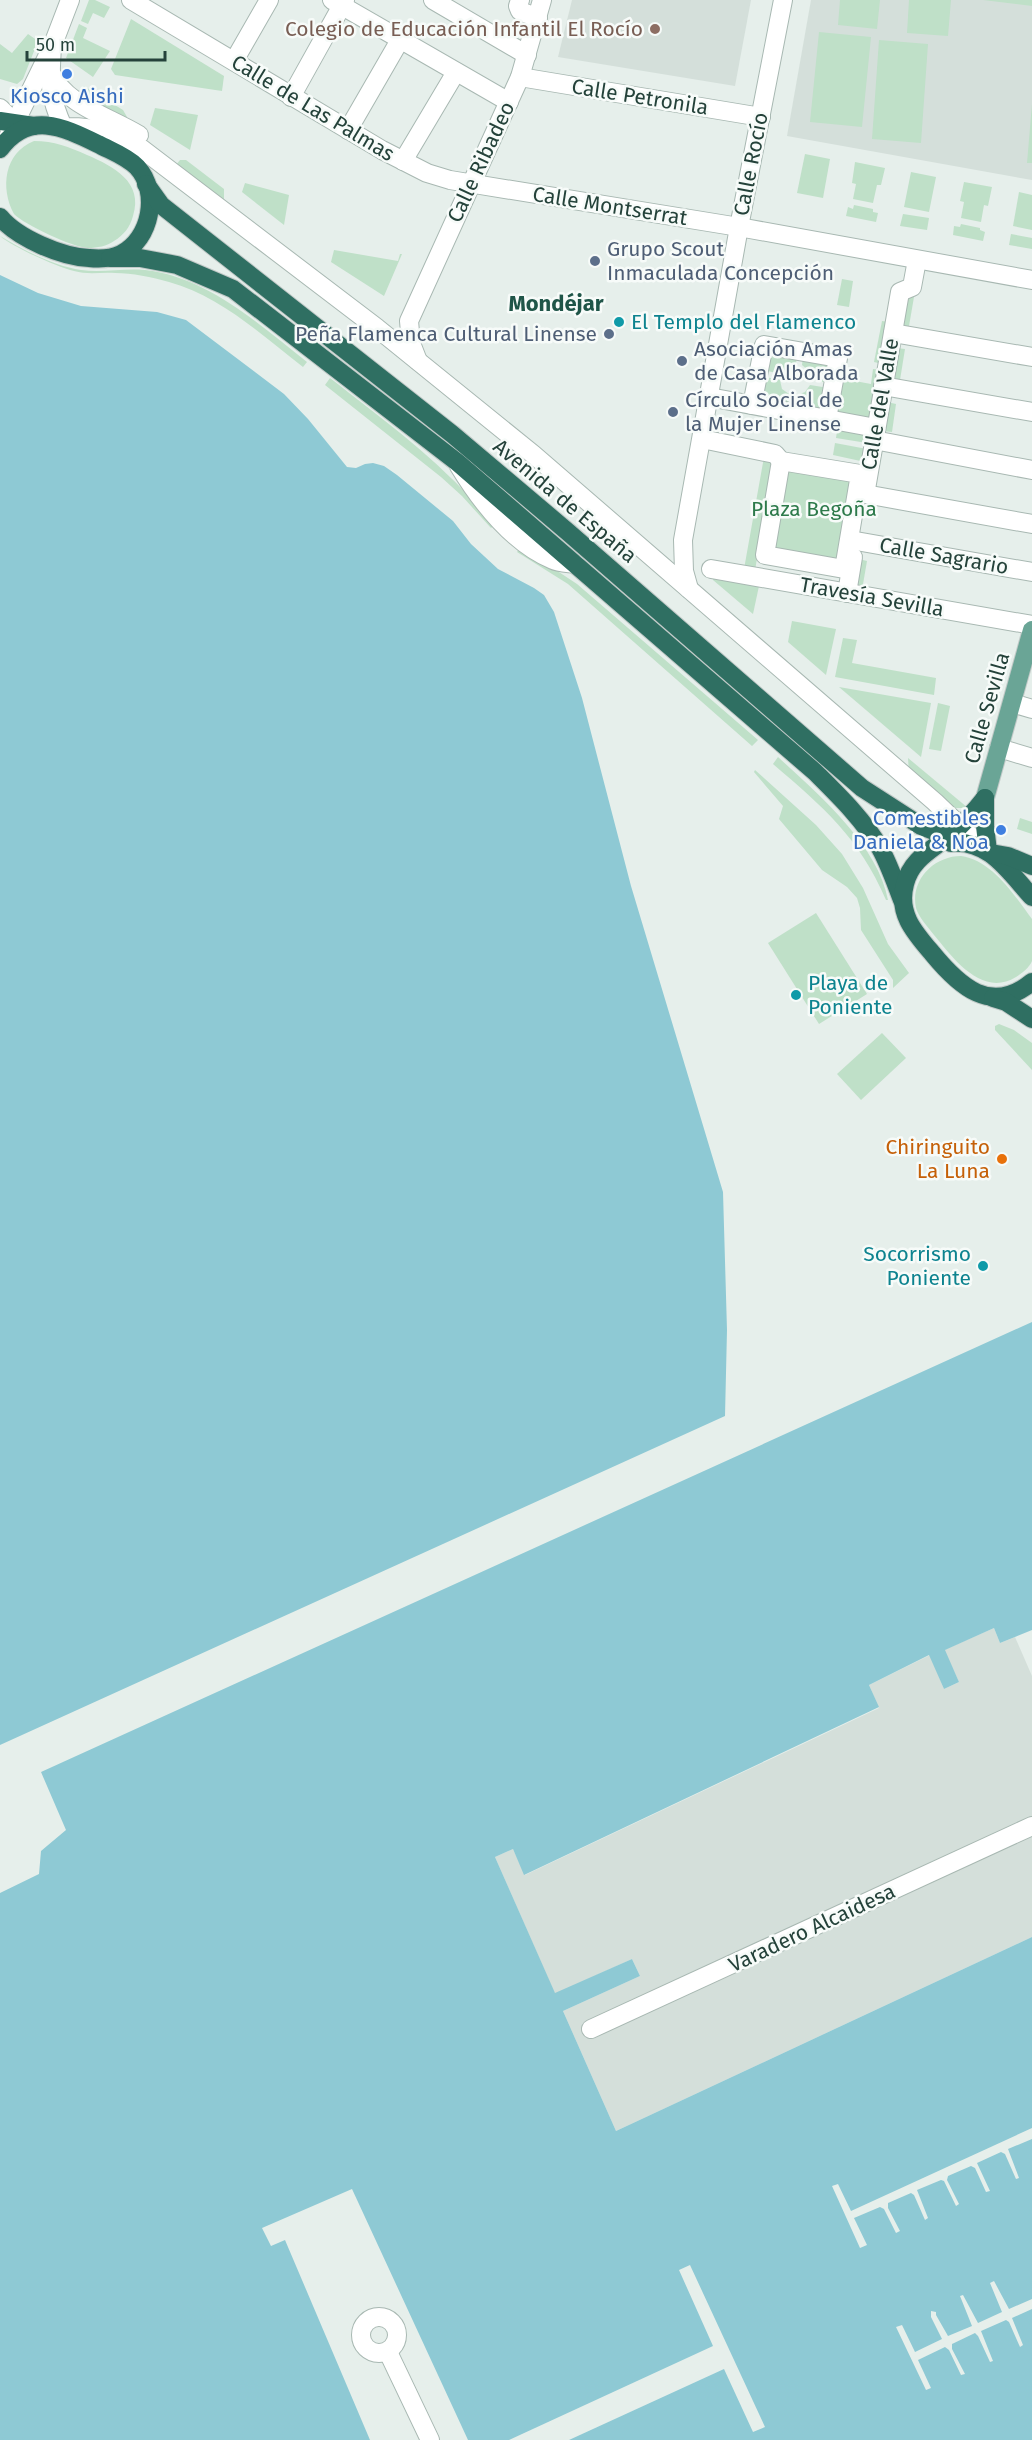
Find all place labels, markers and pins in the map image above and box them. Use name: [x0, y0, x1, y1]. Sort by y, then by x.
place label: Colegio de Educación Infantil El Rocío: [285, 16, 643, 42]
marker: Colegio de Educación Infantil El Rocío: [648, 22, 662, 36]
marker: Kiosco Aishi: [60, 67, 74, 81]
place label: Kiosco Aishi: [10, 83, 124, 109]
place label: Grupo Scout Inmaculada Concepción: [607, 236, 834, 286]
marker: Grupo Scout Inmaculada Concepción: [588, 254, 602, 268]
place label: El Templo del Flamenco: [631, 309, 856, 335]
marker: El Templo del Flamenco: [612, 315, 626, 329]
place label: Peña Flamenca Cultural Linense: [295, 321, 597, 347]
marker: Peña Flamenca Cultural Linense: [602, 327, 616, 341]
place label: Asociación Amas de Casa Alborada: [694, 336, 859, 386]
marker: Asociación Amas de Casa Alborada: [675, 354, 689, 368]
place label: Círculo Social de la Mujer Linense: [685, 387, 843, 437]
marker: Círculo Social de la Mujer Linense: [666, 405, 680, 419]
place label: Comestibles Daniela & Noa: [853, 805, 989, 855]
marker: Comestibles Daniela & Noa: [994, 823, 1008, 837]
place label: Playa de Poniente: [808, 970, 893, 1020]
marker: Playa de Poniente: [789, 988, 803, 1002]
place label: Chiringuito La Luna: [886, 1134, 990, 1184]
marker: Chiringuito La Luna: [995, 1152, 1009, 1166]
place label: Socorrismo Poniente: [863, 1241, 971, 1291]
marker: Socorrismo Poniente: [976, 1259, 990, 1273]

